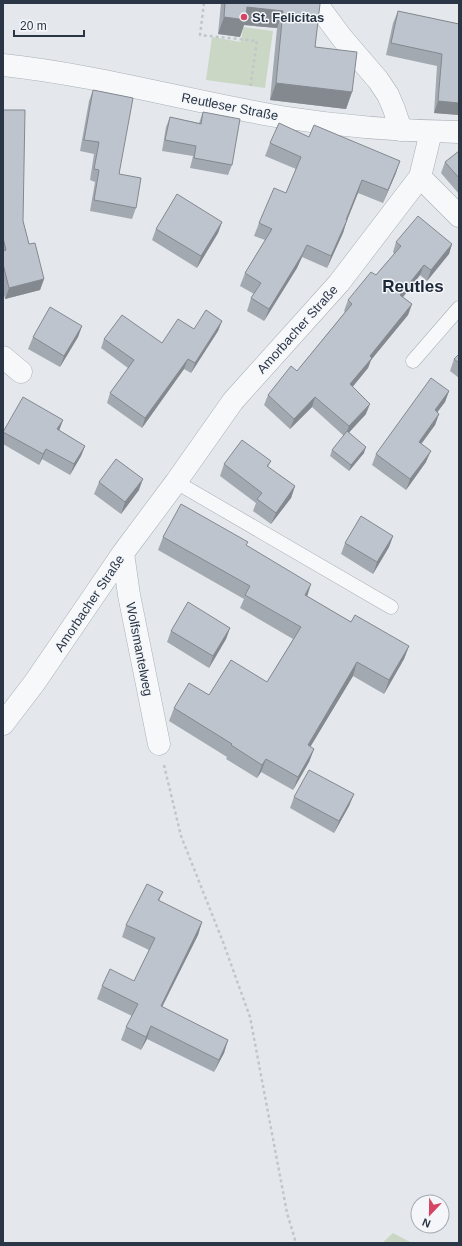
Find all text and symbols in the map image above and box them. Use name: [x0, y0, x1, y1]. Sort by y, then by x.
place label: St. Felicitas: [252, 10, 324, 25]
scale bar: [14, 12, 84, 38]
marker: St. Felicitas: [239, 12, 249, 22]
text: 20 m: [20, 19, 47, 33]
street label: Reutleser Straße: [180, 90, 280, 123]
district label: Reutles: [382, 277, 444, 296]
street label: Amorbacher Straße: [254, 282, 341, 377]
street label: Amorbacher Straße: [51, 552, 127, 654]
street label: Wolfsmantelweg: [123, 601, 156, 697]
north arrow: [410, 1194, 450, 1234]
text: N: [420, 1216, 432, 1230]

